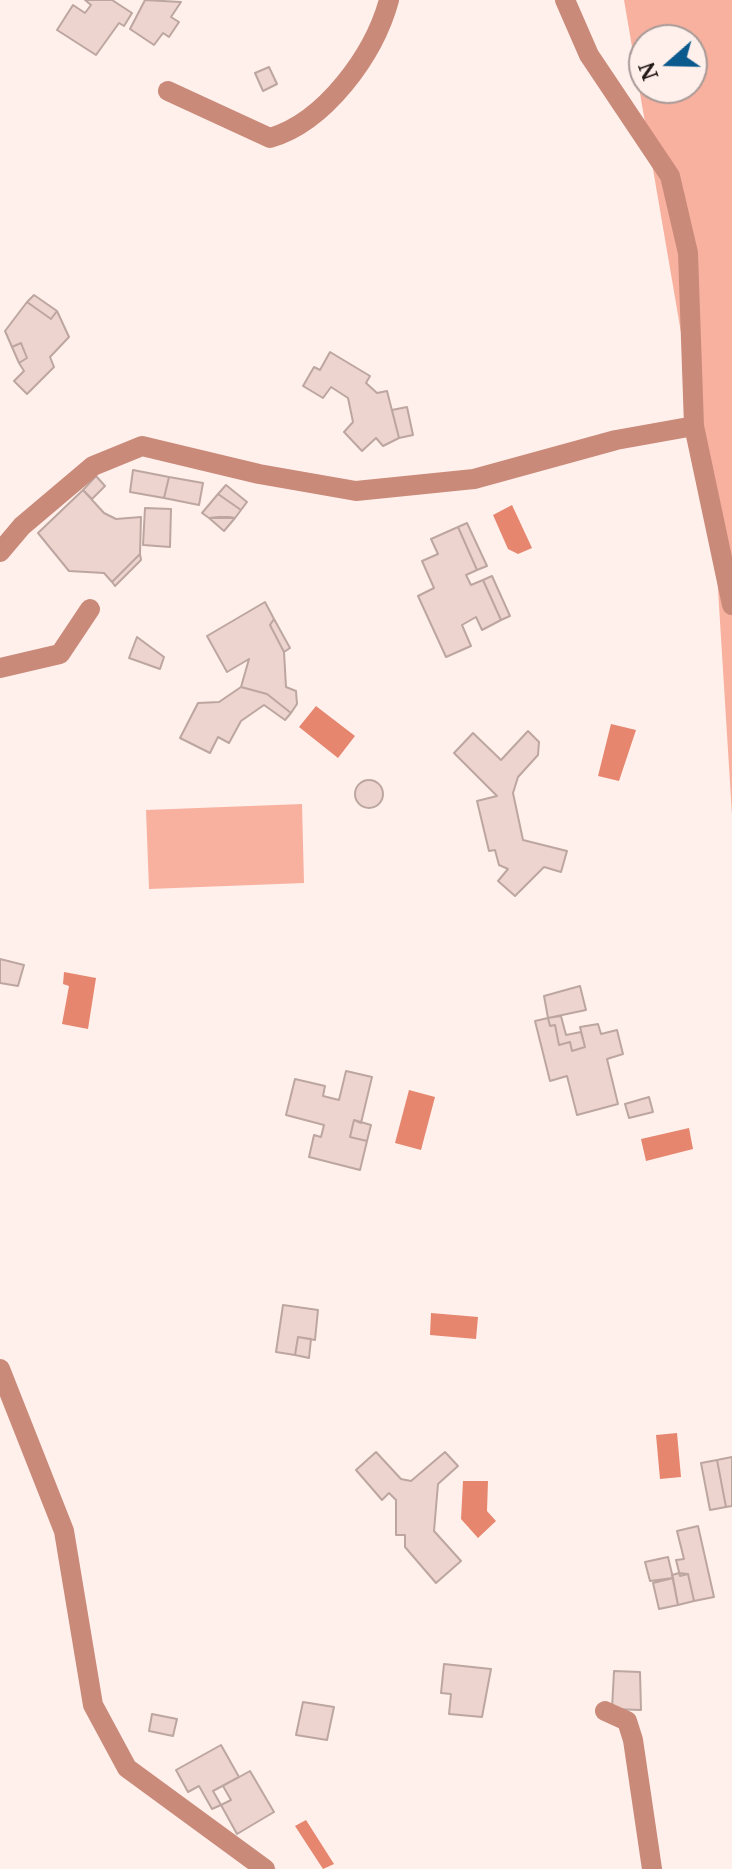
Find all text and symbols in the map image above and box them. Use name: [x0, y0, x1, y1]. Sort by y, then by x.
north arrow: [628, 24, 708, 104]
text: N: [630, 58, 664, 85]

